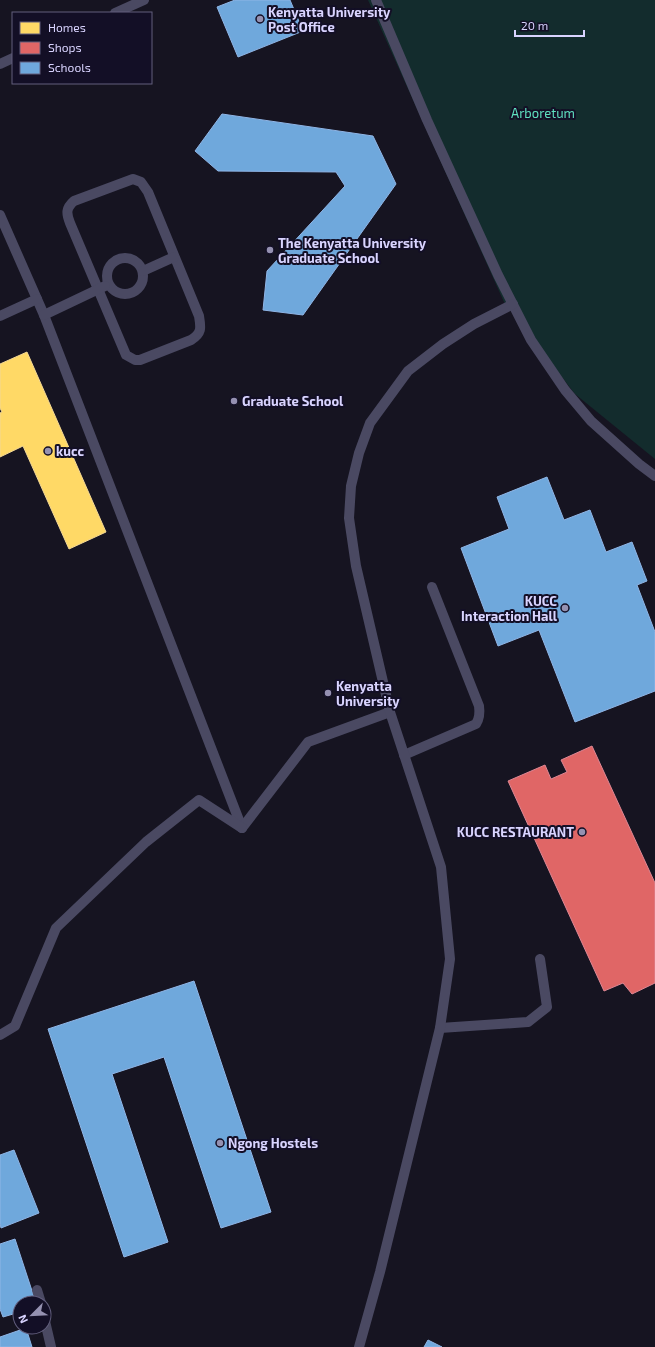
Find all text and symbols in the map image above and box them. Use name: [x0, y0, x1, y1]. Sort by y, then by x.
place label: Kenyatta University Post Office: [268, 4, 391, 35]
legend: [12, 12, 152, 84]
scale bar: [515, 12, 584, 38]
marker: Kenyatta University Post Office: [255, 14, 265, 24]
text: 20 m: [521, 18, 548, 32]
text: Homes: [48, 20, 86, 34]
text: Shops: [48, 40, 82, 54]
text: Schools: [48, 60, 91, 74]
park label: Arboretum: [511, 105, 575, 121]
place label: The Kenyatta University Graduate School: [278, 235, 427, 266]
marker: The Kenyatta University Graduate School: [265, 245, 275, 255]
place label: Graduate School: [242, 393, 344, 409]
marker: Graduate School: [229, 396, 239, 406]
place label: kucc: [56, 443, 85, 459]
marker: kucc: [43, 446, 53, 456]
place label: KUCC Interaction Hall: [461, 593, 558, 624]
marker: KUCC Interaction Hall: [560, 603, 570, 613]
place label: Kenyatta University: [336, 678, 400, 709]
marker: Kenyatta University: [323, 688, 333, 698]
place label: KUCC RESTAURANT: [457, 824, 574, 840]
marker: KUCC RESTAURANT: [577, 827, 587, 837]
place label: Ngong Hostels: [228, 1135, 318, 1151]
marker: Ngong Hostels: [215, 1138, 225, 1148]
north arrow: [12, 1295, 52, 1335]
text: N: [15, 1313, 30, 1326]

